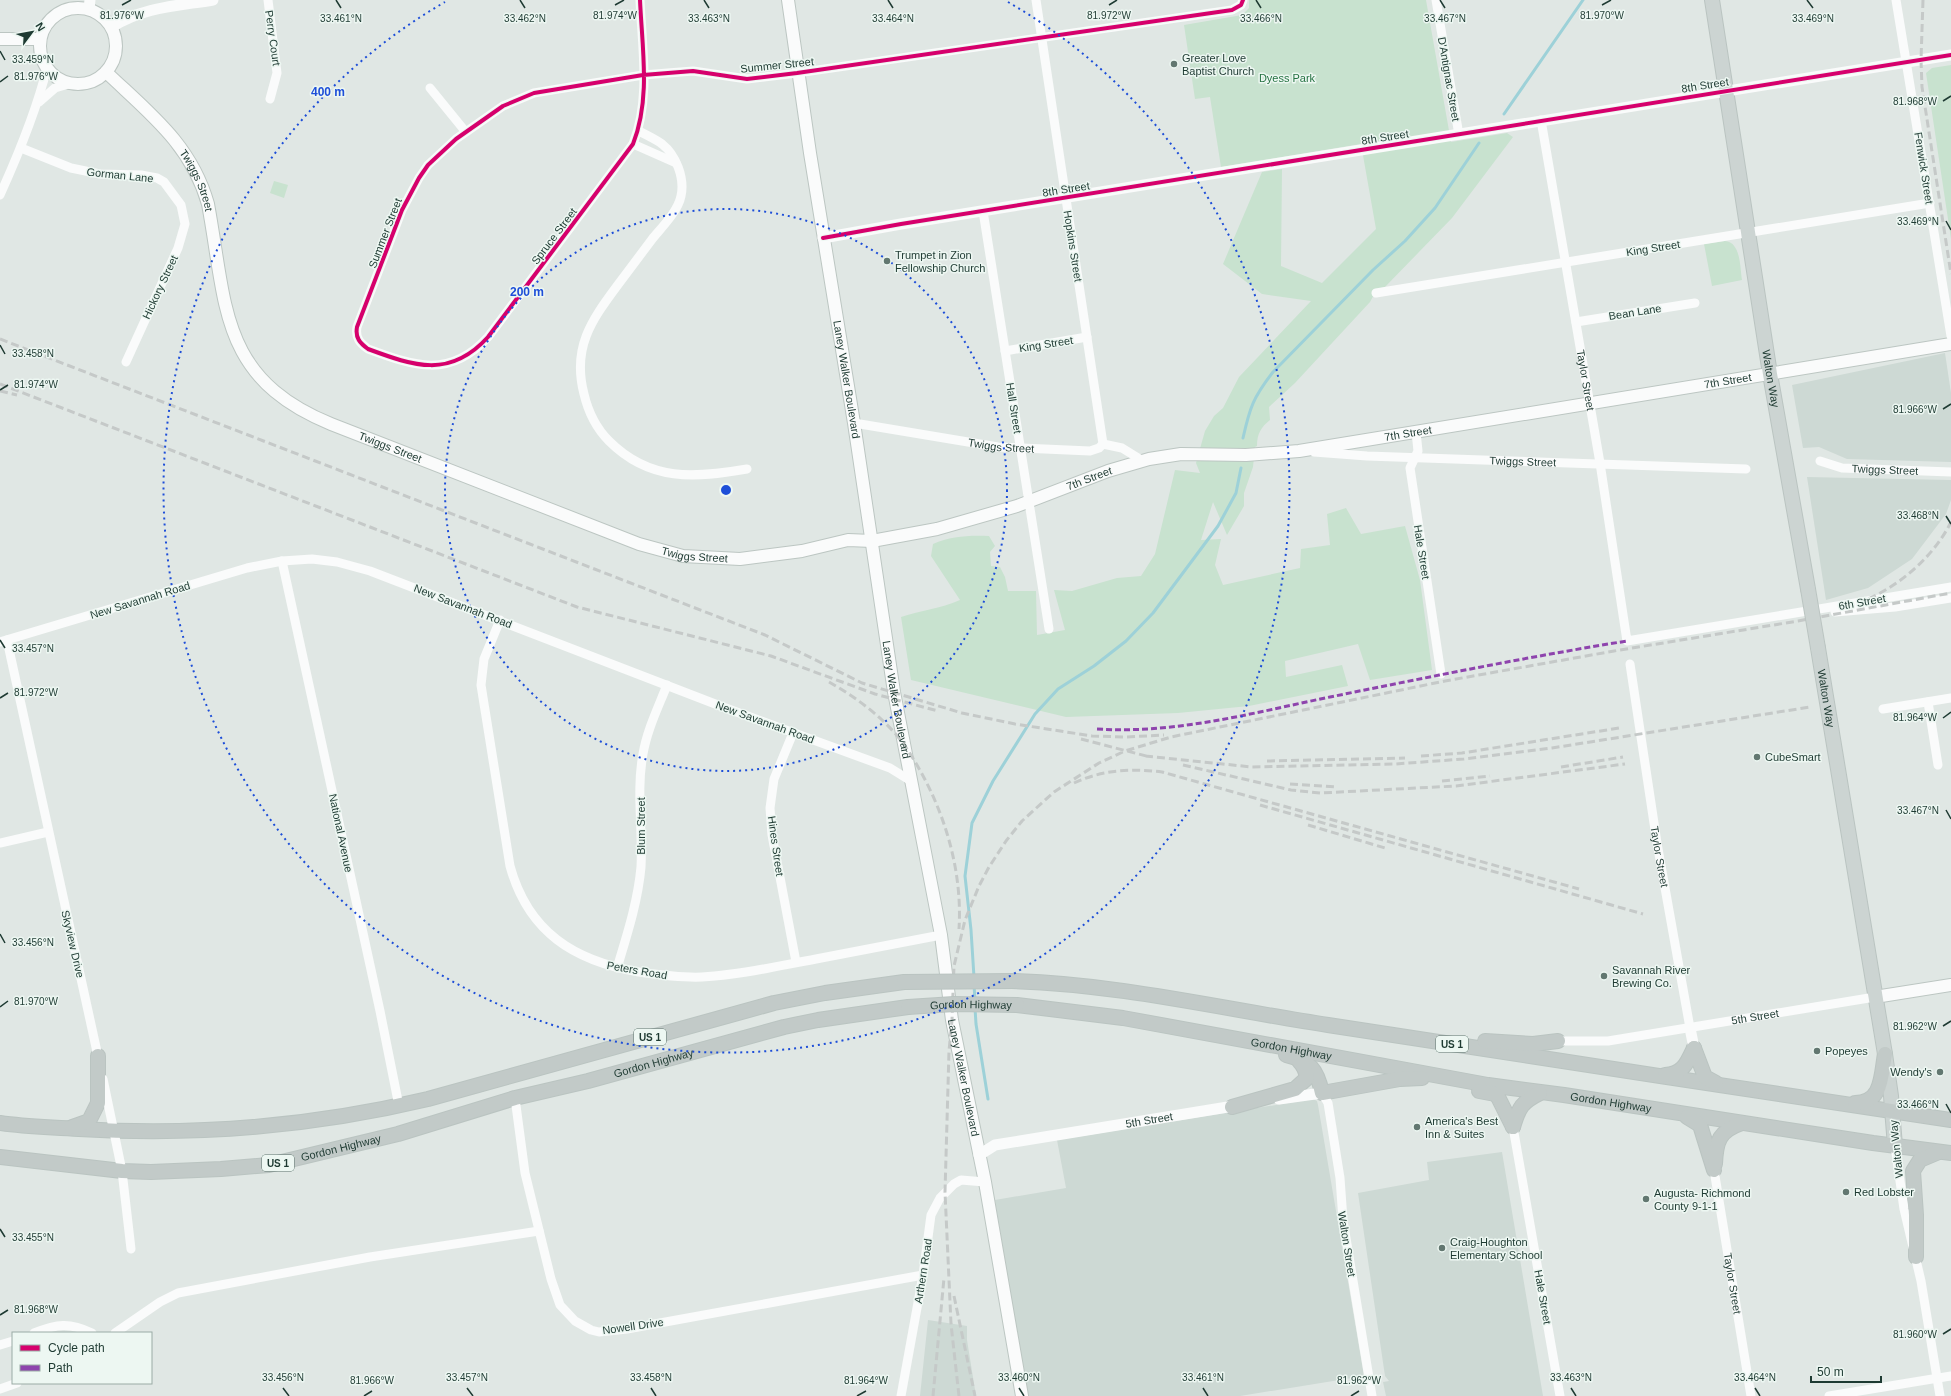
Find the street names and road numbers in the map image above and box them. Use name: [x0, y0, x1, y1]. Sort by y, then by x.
street label: Perry Court: [263, 9, 283, 67]
street label: D'Antignac Street: [1436, 36, 1462, 122]
street label: Summer Street: [740, 55, 814, 75]
street label: 8th Street: [1681, 75, 1729, 95]
street label: 8th Street: [1361, 127, 1409, 147]
street label: Fenwick Street: [1912, 131, 1936, 205]
street label: Twiggs Street: [177, 147, 215, 212]
street label: Gorman Lane: [86, 166, 154, 184]
street label: 8th Street: [1042, 179, 1090, 199]
street label: Summer Street: [366, 196, 404, 270]
street label: Spruce Street: [529, 206, 579, 266]
street label: Hopkins Street: [1061, 209, 1085, 283]
street label: King Street: [1625, 238, 1681, 258]
street label: Hickory Street: [140, 253, 180, 321]
street label: Bean Lane: [1608, 302, 1662, 322]
street label: Laney Walker Boulevard: [831, 319, 862, 439]
street label: King Street: [1018, 334, 1074, 354]
street label: Taylor Street: [1575, 349, 1597, 412]
street label: Walton Way: [1760, 349, 1782, 409]
street label: 7th Street: [1703, 371, 1752, 390]
street label: Hall Street: [1004, 382, 1024, 434]
street label: 7th Street: [1383, 423, 1433, 443]
street label: Twiggs Street: [357, 429, 424, 465]
street label: Twiggs Street: [967, 436, 1035, 455]
street label: Twiggs Street: [1489, 454, 1556, 468]
street label: Twiggs Street: [1851, 462, 1918, 477]
street label: 7th Street: [1065, 464, 1113, 492]
street label: Hale Street: [1412, 524, 1432, 580]
street label: Twiggs Street: [660, 544, 728, 564]
street label: New Savannah Road: [89, 579, 191, 621]
street label: New Savannah Road: [412, 582, 514, 630]
street label: 6th Street: [1837, 592, 1887, 612]
street label: Laney Walker Boulevard: [880, 640, 913, 760]
street label: Walton Way: [1816, 668, 1837, 729]
street label: New Savannah Road: [714, 699, 816, 745]
street label: National Avenue: [327, 793, 355, 873]
street label: Blum Street: [635, 797, 647, 855]
street label: Hines Street: [766, 815, 786, 877]
street label: Taylor Street: [1649, 825, 1671, 888]
street label: Skyview Drive: [59, 909, 87, 979]
street label: Peters Road: [606, 959, 668, 981]
street label: Gordon Highway: [930, 998, 1013, 1012]
street label: 5th Street: [1730, 1007, 1780, 1027]
street label: Laney Walker Boulevard: [946, 1018, 982, 1137]
road number: US 1: [634, 1029, 666, 1045]
street label: Gordon Highway: [1250, 1036, 1333, 1062]
road number: US 1: [1436, 1036, 1468, 1052]
street label: Gordon Highway: [612, 1046, 695, 1080]
street label: Gordon Highway: [1569, 1090, 1653, 1115]
street label: 5th Street: [1125, 1110, 1174, 1130]
street label: Walton Way: [1887, 1119, 1905, 1179]
street label: Gordon Highway: [300, 1132, 383, 1163]
road number: US 1: [262, 1155, 294, 1171]
street label: Walton Street: [1336, 1210, 1358, 1278]
street label: Arthern Road: [912, 1238, 934, 1304]
street label: Taylor Street: [1722, 1252, 1743, 1315]
street label: Hale Street: [1532, 1269, 1554, 1325]
street label: Nowell Drive: [602, 1316, 664, 1336]

